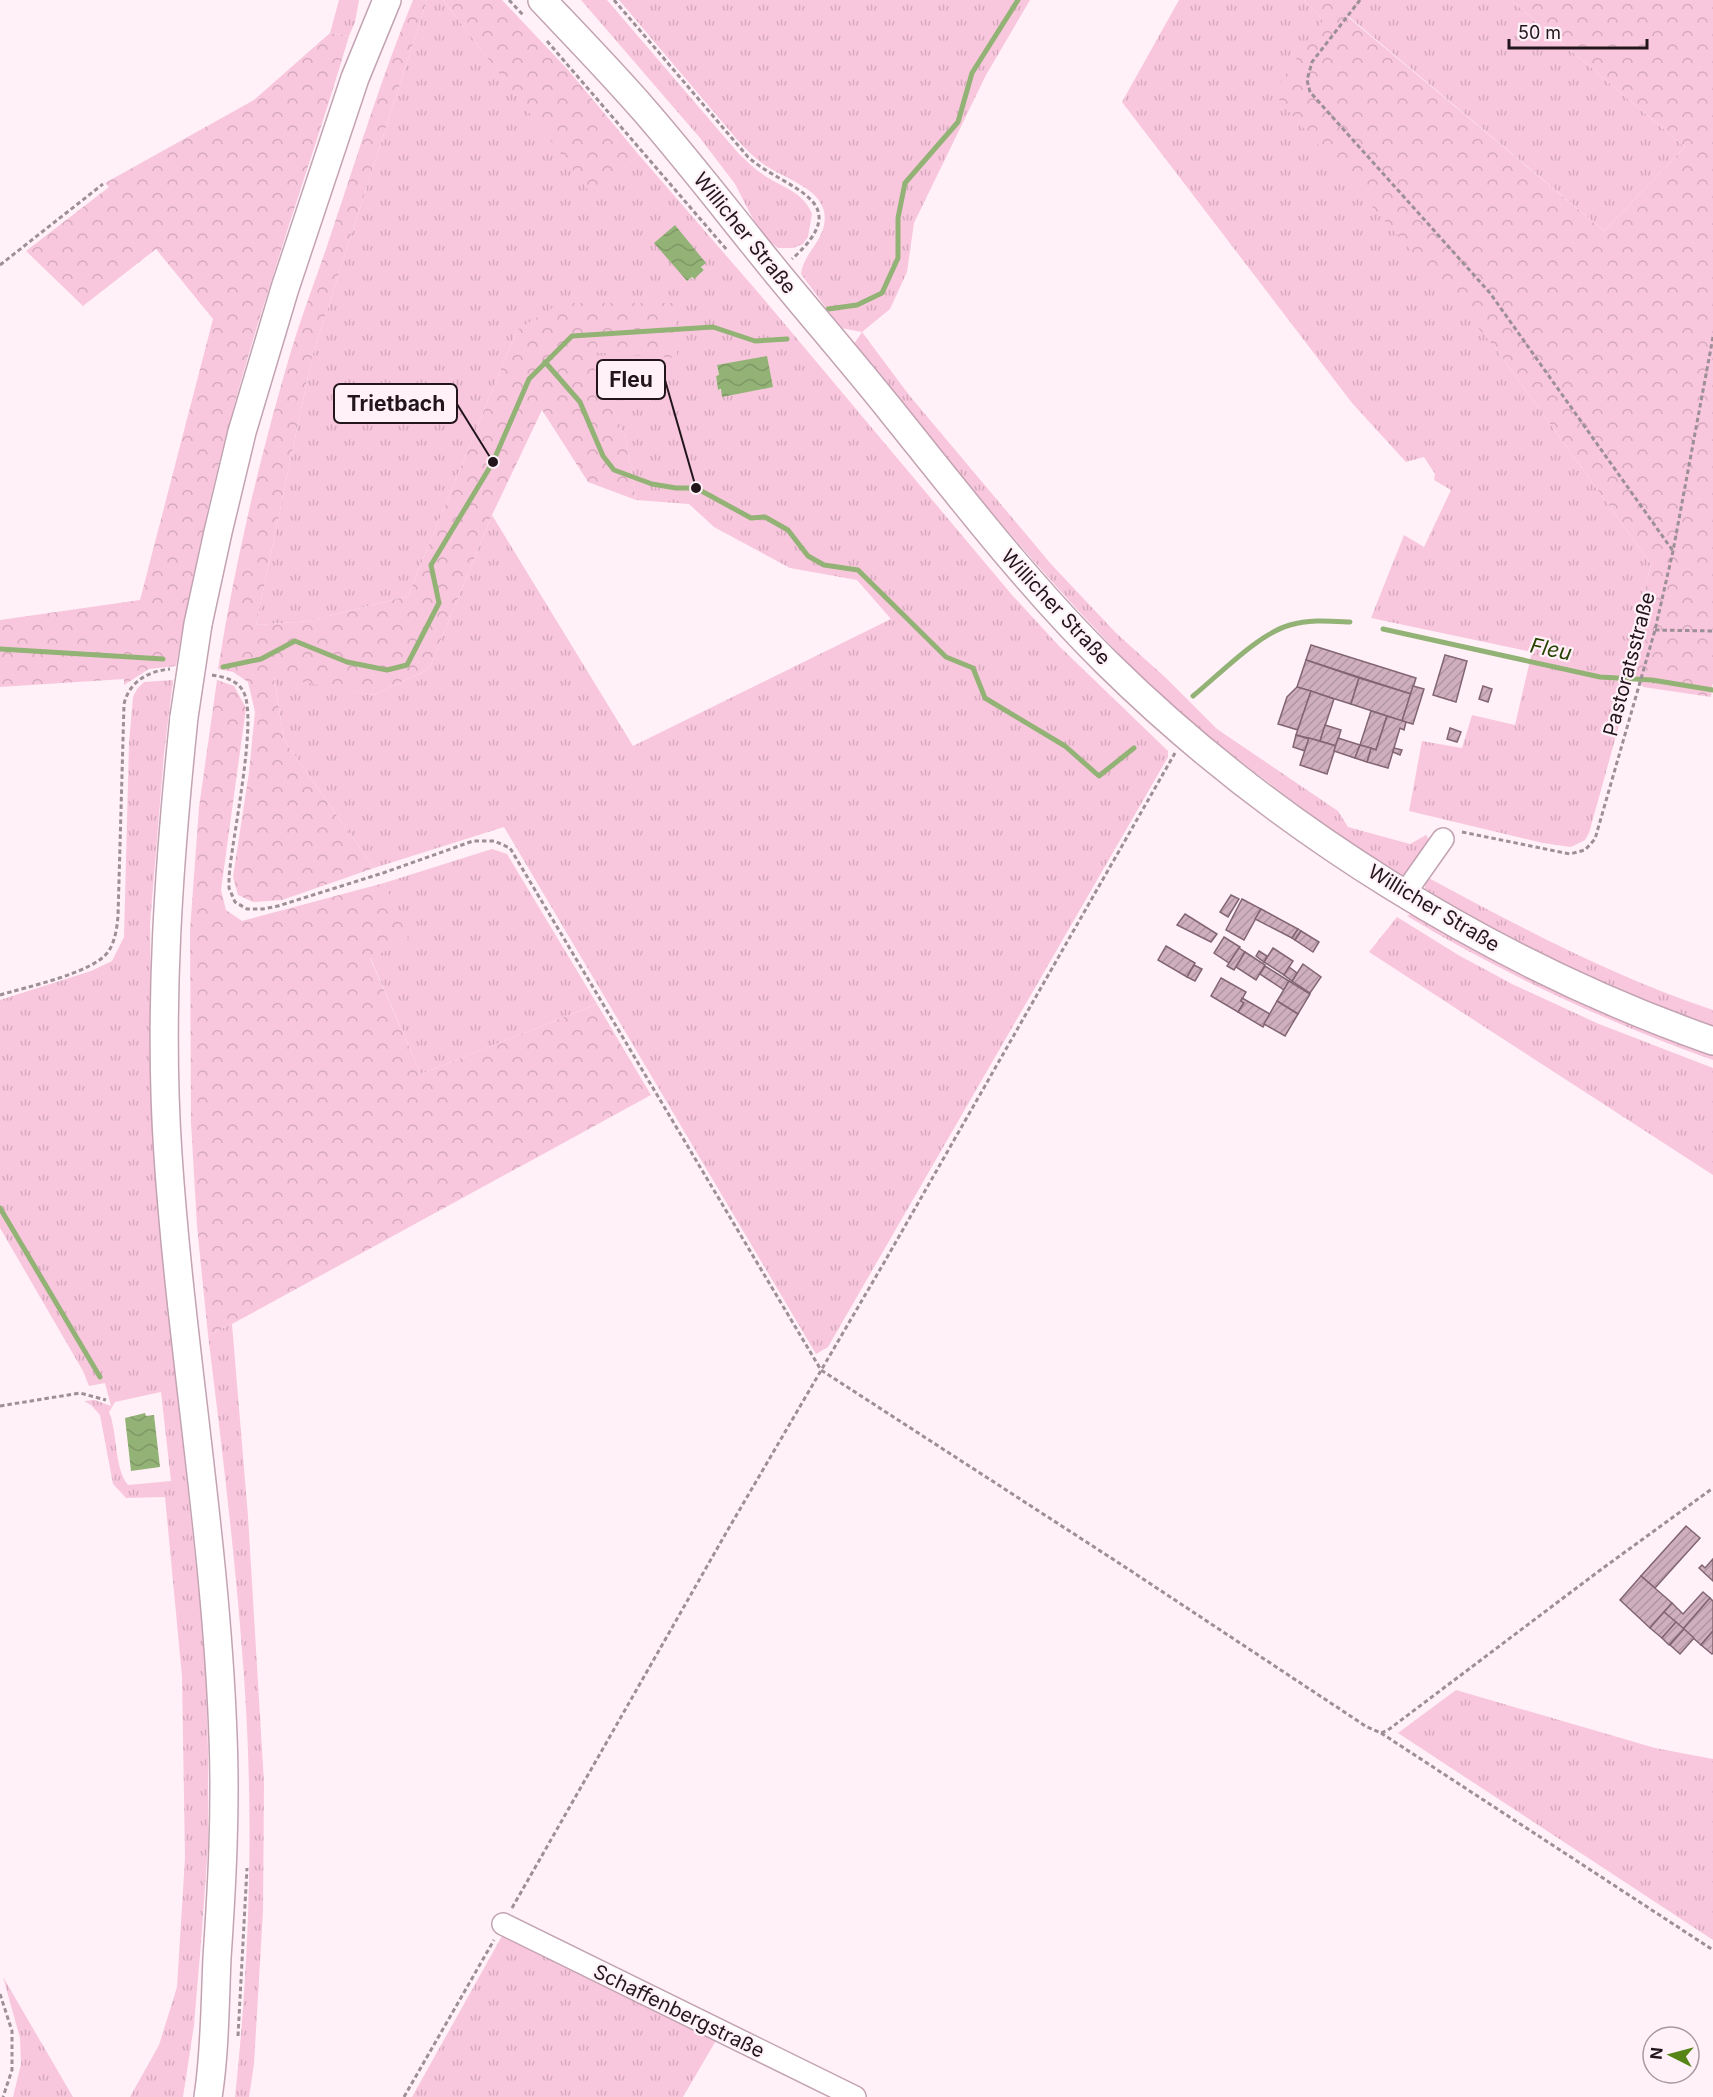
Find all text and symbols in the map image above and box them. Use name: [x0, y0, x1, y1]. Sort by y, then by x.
scale bar: [1509, 12, 1647, 50]
text: 50 m: [1518, 22, 1561, 43]
street label: Willicher Straße: [689, 167, 801, 299]
callout: Fleu: [597, 360, 665, 399]
text: Fleu: [609, 367, 653, 392]
callout: Trietbach: [334, 384, 457, 423]
text: Trietbach: [347, 391, 445, 416]
street label: Willicher Straße: [996, 544, 1116, 670]
street label: Pastoratsstraße: [1598, 589, 1660, 739]
water label: Fleu: [1528, 632, 1574, 666]
street label: Willicher Straße: [1364, 859, 1504, 957]
street label: Schaffenbergstraße: [589, 1959, 769, 2063]
north arrow: [1641, 2025, 1701, 2085]
text: N: [1645, 2046, 1667, 2061]

